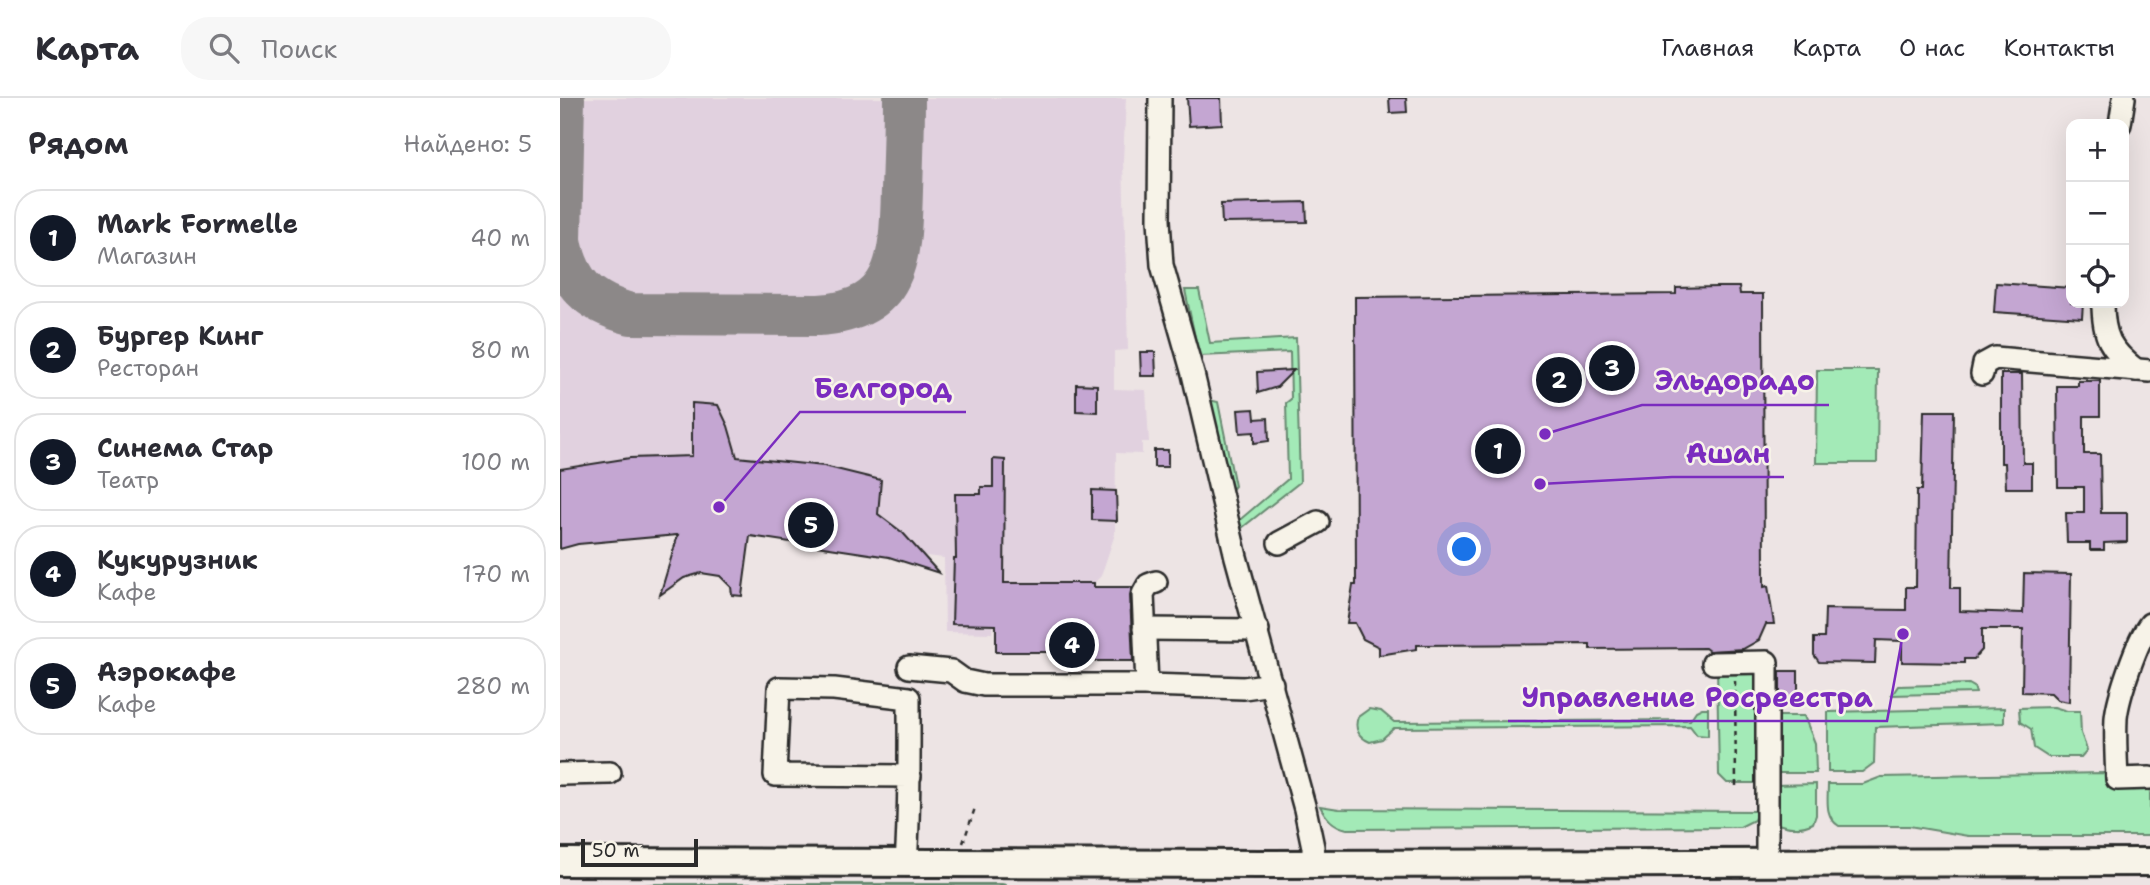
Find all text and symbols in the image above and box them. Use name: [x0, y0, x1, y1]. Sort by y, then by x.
search box: [181, 17, 671, 80]
text: Карта: [35, 26, 139, 71]
icon: search: [205, 29, 243, 67]
text: Поиск: [261, 31, 337, 66]
text: Главная: [1661, 32, 1754, 64]
text: Карта: [1792, 32, 1861, 64]
text: О нас: [1899, 32, 1965, 64]
text: Контакты: [2003, 32, 2115, 64]
map controls: [2066, 119, 2129, 308]
button: +: [2066, 119, 2129, 182]
text: Рядом: [28, 123, 128, 164]
text: Найдено: 5: [404, 129, 532, 159]
button: −: [2066, 182, 2129, 245]
text: Mark Formelle: [97, 206, 298, 241]
text: 1: [48, 223, 58, 253]
text: 40 m: [470, 223, 530, 253]
text: Магазин: [97, 241, 197, 271]
button: locate: [2066, 245, 2129, 308]
text: Бургер Кинг: [97, 318, 264, 353]
text: 2: [45, 335, 61, 365]
text: 80 m: [471, 335, 530, 365]
pin: 3: [1589, 342, 1635, 394]
text: Ресторан: [97, 353, 199, 383]
pin: 2: [1536, 354, 1582, 406]
callout: Эльдорадо: [1642, 356, 1829, 405]
text: Эльдорадо: [1655, 361, 1815, 399]
callout: Белгород: [800, 363, 966, 412]
text: Белгород: [814, 369, 953, 407]
pin: 1: [1475, 425, 1521, 477]
callout: Ашан: [1672, 428, 1784, 477]
text: Синема Стар: [97, 430, 273, 465]
text: Ашан: [1686, 434, 1770, 472]
text: 3: [45, 447, 61, 477]
text: 100 m: [461, 447, 530, 477]
text: Театр: [97, 465, 159, 495]
pin: 5: [788, 499, 834, 551]
your location: [1447, 532, 1481, 566]
text: Кукурузник: [97, 542, 258, 577]
text: 4: [45, 559, 61, 589]
text: 170 m: [462, 559, 530, 589]
text: Кафе: [97, 577, 156, 607]
pin: 4: [1049, 619, 1095, 671]
text: Аэрокафе: [97, 654, 236, 689]
text: 5: [46, 671, 60, 701]
text: 280 m: [455, 671, 530, 701]
callout: Управление Росреестра: [1508, 672, 1887, 721]
text: Управление Росреестра: [1521, 678, 1873, 716]
text: Кафе: [97, 689, 156, 719]
scale bar: [581, 836, 698, 868]
text: 50 m: [592, 838, 640, 863]

